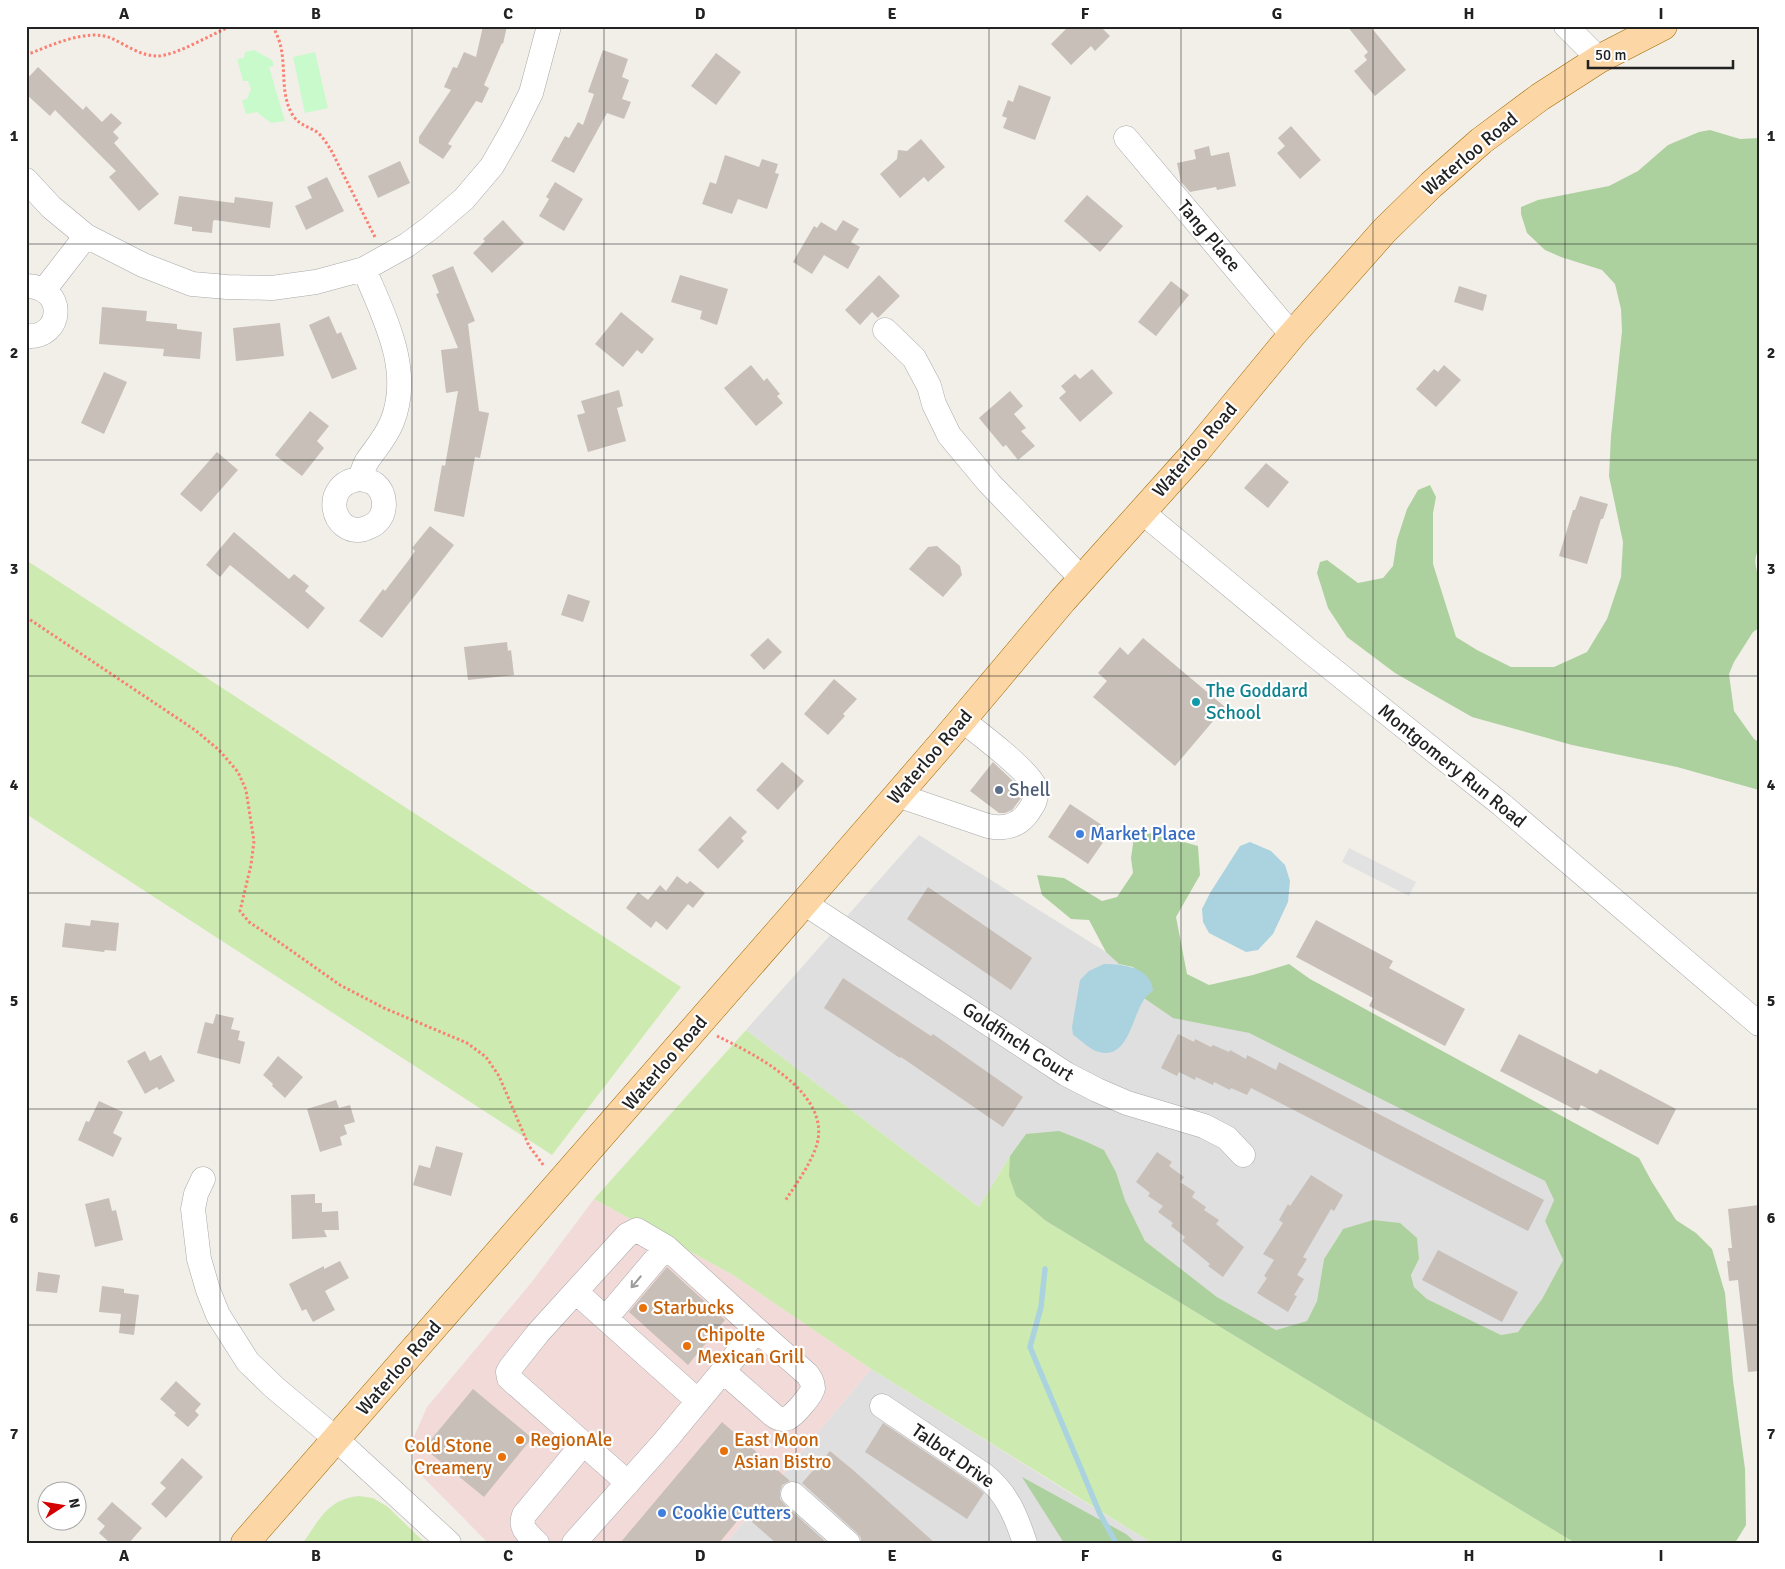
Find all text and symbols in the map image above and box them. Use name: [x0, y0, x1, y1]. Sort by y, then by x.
text: A: [119, 4, 130, 24]
text: B: [311, 4, 321, 24]
text: C: [503, 4, 513, 24]
text: D: [695, 4, 706, 24]
text: E: [887, 4, 897, 24]
text: F: [1081, 4, 1090, 24]
text: G: [1272, 4, 1282, 24]
text: H: [1464, 4, 1474, 24]
text: I: [1658, 4, 1664, 24]
scale bar: [1588, 38, 1732, 70]
text: 50 m: [1595, 46, 1626, 64]
street label: Waterloo Road: [1417, 107, 1523, 201]
text: 1: [10, 126, 19, 146]
text: 1: [1767, 126, 1776, 146]
street label: Tang Place: [1172, 195, 1246, 277]
text: 2: [10, 343, 18, 363]
text: 2: [1767, 343, 1775, 363]
street label: Waterloo Road: [1147, 398, 1243, 502]
text: 3: [10, 559, 18, 579]
text: 3: [1767, 559, 1775, 579]
place label: The Goddard School: [1206, 679, 1308, 725]
marker: The Goddard School: [1190, 696, 1202, 708]
street label: Montgomery Run Road: [1373, 699, 1531, 833]
street label: Waterloo Road: [882, 705, 978, 809]
text: 4: [10, 775, 19, 795]
text: 4: [1767, 775, 1776, 795]
place label: Shell: [1009, 778, 1050, 802]
marker: Shell: [993, 784, 1005, 796]
place label: Market Place: [1090, 822, 1196, 846]
marker: Market Place: [1074, 828, 1086, 840]
text: 5: [10, 991, 18, 1011]
text: 5: [1767, 991, 1775, 1011]
street label: Goldfinch Court: [958, 997, 1079, 1087]
street label: Waterloo Road: [617, 1011, 713, 1115]
text: 6: [10, 1208, 19, 1228]
text: 6: [1767, 1208, 1776, 1228]
one-way arrow: [630, 1276, 642, 1289]
place label: Starbucks: [653, 1296, 734, 1320]
marker: Starbucks: [637, 1302, 649, 1314]
street label: Waterloo Road: [351, 1316, 447, 1420]
place label: Chipolte Mexican Grill: [697, 1323, 805, 1369]
marker: Chipolte Mexican Grill: [681, 1340, 693, 1352]
street label: Talbot Drive: [907, 1419, 999, 1493]
text: 7: [10, 1424, 19, 1444]
text: 7: [1767, 1424, 1776, 1444]
place label: RegionAle: [530, 1428, 612, 1452]
place label: East Moon Asian Bistro: [734, 1428, 832, 1474]
place label: Cold Stone Creamery: [404, 1434, 492, 1480]
marker: RegionAle: [514, 1434, 526, 1446]
marker: East Moon Asian Bistro: [718, 1445, 730, 1457]
marker: Cold Stone Creamery: [496, 1451, 508, 1463]
north arrow: [38, 1482, 88, 1532]
text: N: [65, 1497, 84, 1510]
place label: Cookie Cutters: [672, 1501, 791, 1525]
marker: Cookie Cutters: [656, 1507, 668, 1519]
text: A: [119, 1546, 130, 1566]
text: B: [311, 1546, 321, 1566]
text: C: [503, 1546, 513, 1566]
text: D: [695, 1546, 706, 1566]
text: E: [887, 1546, 897, 1566]
text: F: [1081, 1546, 1090, 1566]
text: G: [1272, 1546, 1282, 1566]
text: H: [1464, 1546, 1474, 1566]
text: I: [1658, 1546, 1664, 1566]

